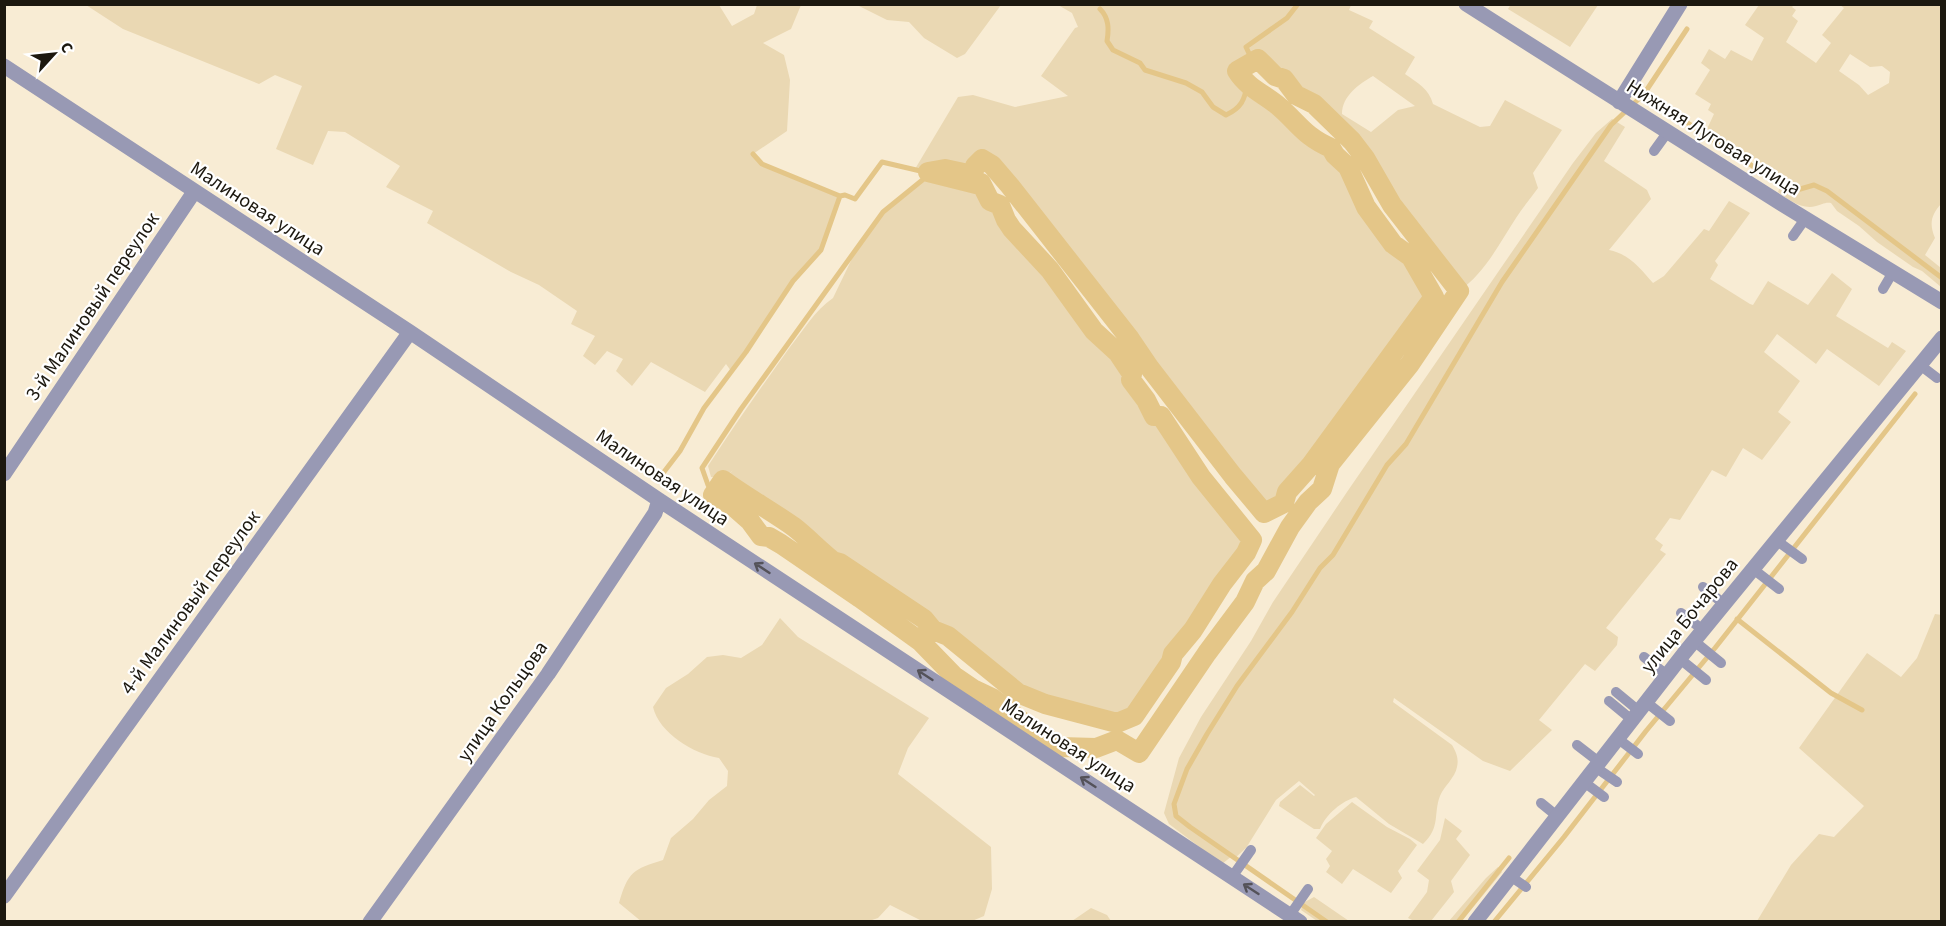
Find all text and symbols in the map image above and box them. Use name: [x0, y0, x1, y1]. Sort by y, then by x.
north arrow: [24, 24, 84, 84]
text: С: [55, 39, 78, 57]
street label: Нижняя Луговая улица: [1621, 73, 1806, 203]
street label: Малиновая улица: [185, 155, 330, 263]
street label: 3-й Малиновый переулок: [19, 207, 166, 406]
street label: Малиновая улица: [590, 423, 735, 533]
street label: 4-й Малиновый переулок: [114, 505, 267, 700]
street label: улица Бочарова: [1634, 552, 1745, 679]
one-way arrow: [754, 562, 771, 574]
street label: улица Кольцова: [451, 636, 555, 768]
one-way arrow: [917, 669, 934, 681]
street label: Малиновая улица: [996, 692, 1141, 800]
one-way arrow: [1079, 776, 1096, 789]
one-way arrow: [1243, 883, 1260, 895]

